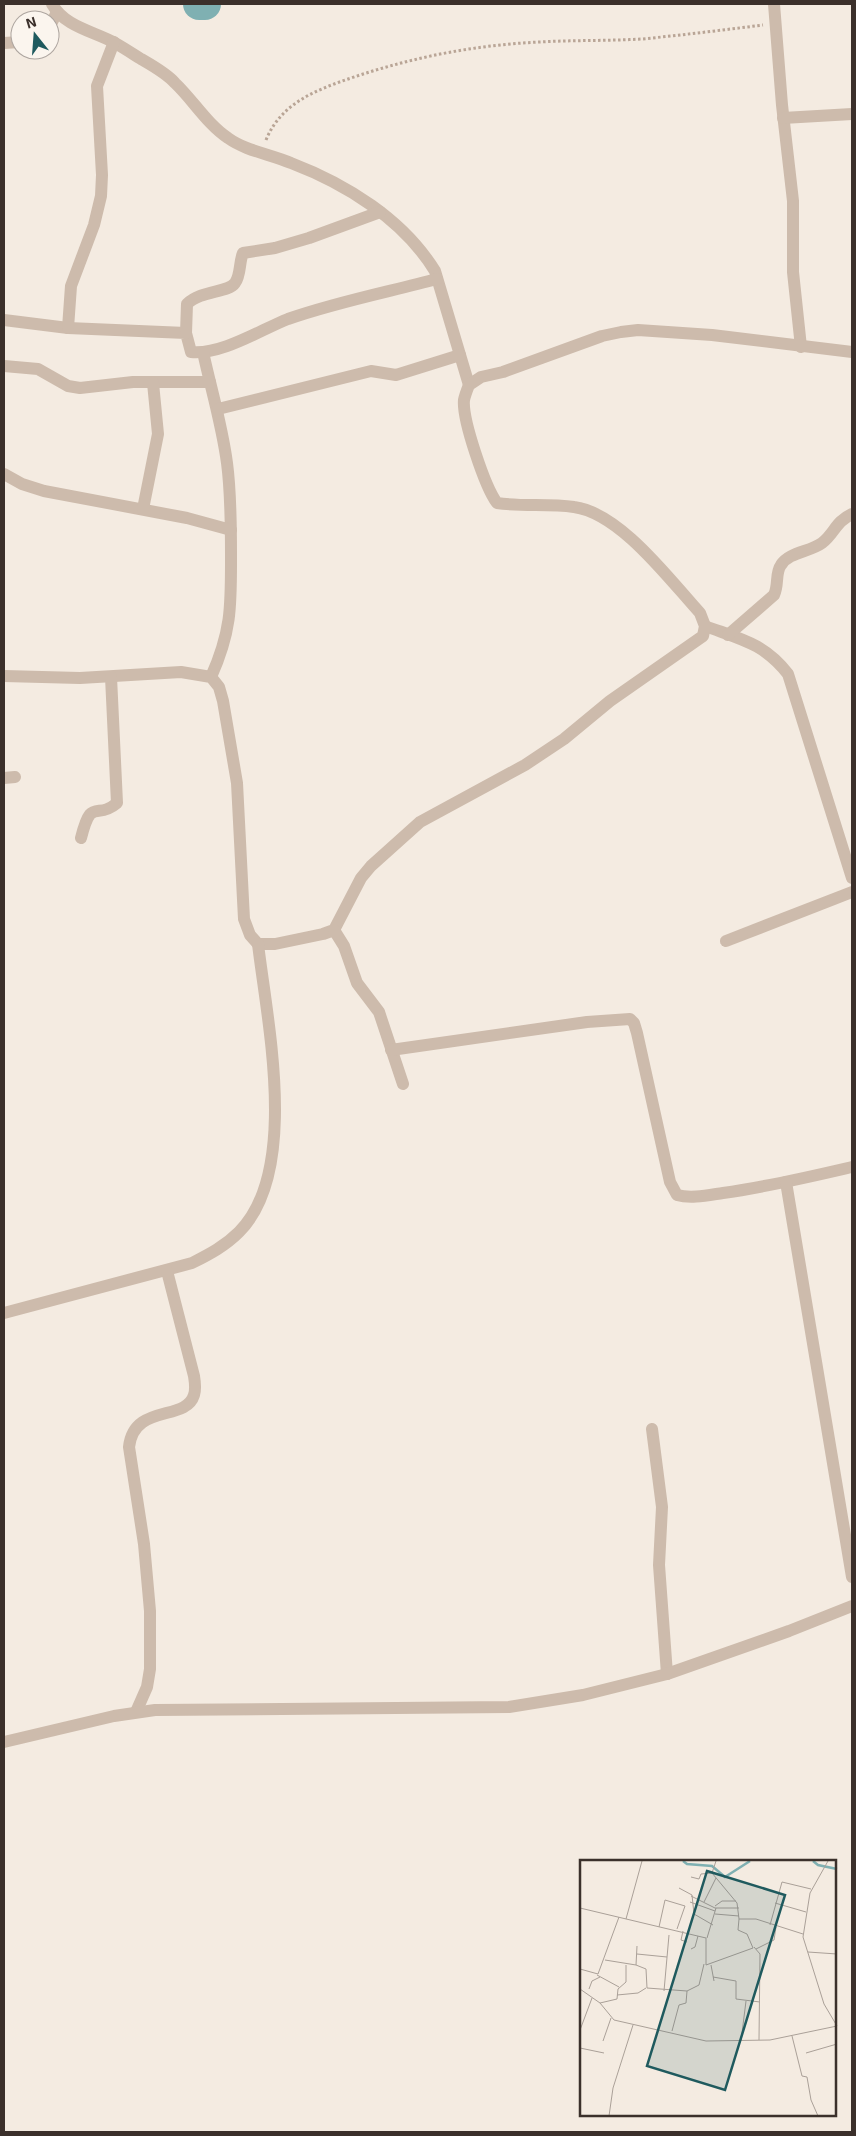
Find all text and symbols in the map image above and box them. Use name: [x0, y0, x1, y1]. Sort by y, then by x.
north arrow: [10, 10, 60, 60]
text: N: [24, 12, 38, 32]
inset map: [580, 1860, 836, 2116]

